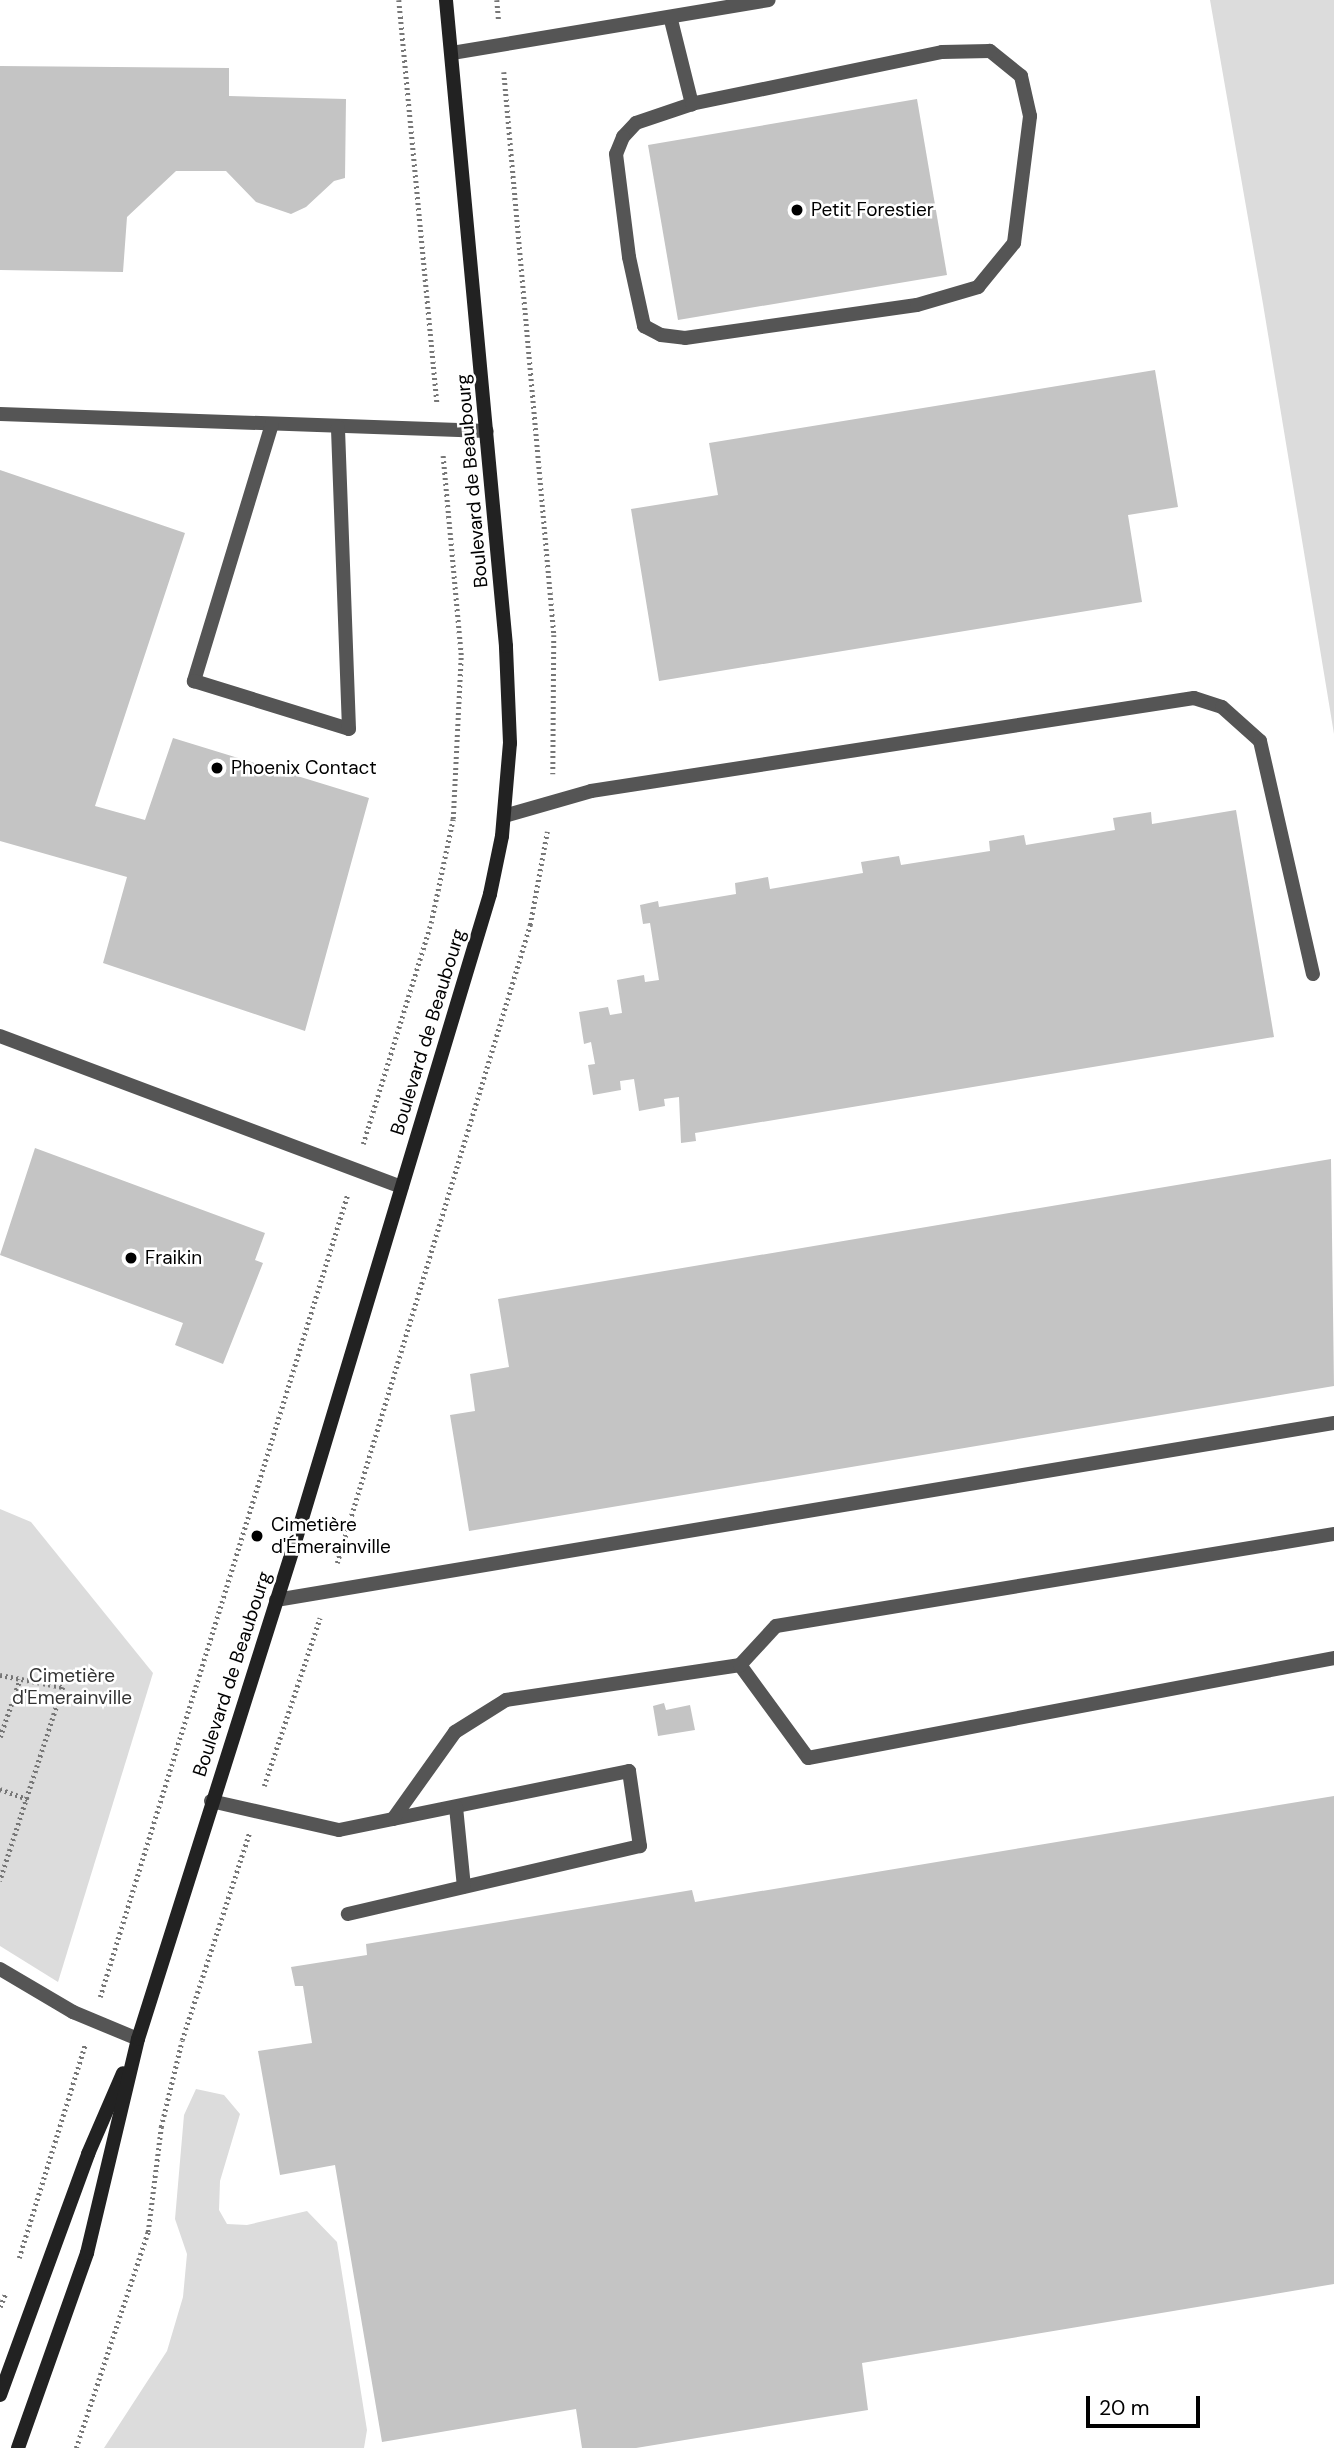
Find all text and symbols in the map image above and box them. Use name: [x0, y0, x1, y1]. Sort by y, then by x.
place label: Petit Forestier: [811, 199, 934, 221]
marker: Petit Forestier: [789, 202, 805, 218]
street label: Boulevard de Beaubourg: [451, 373, 493, 589]
place label: Phoenix Contact: [231, 757, 377, 779]
marker: Phoenix Contact: [209, 760, 225, 776]
street label: Boulevard de Beaubourg: [386, 926, 470, 1138]
place label: Fraikin: [145, 1247, 202, 1269]
marker: Fraikin: [123, 1250, 139, 1266]
place label: Cimetière d'Émerainville: [271, 1514, 391, 1558]
marker: Cimetière d'Émerainville: [249, 1528, 265, 1544]
street label: Boulevard de Beaubourg: [188, 1568, 276, 1780]
park label: Cimetière d'Emerainville: [12, 1665, 132, 1709]
scale bar: [1089, 2382, 1203, 2426]
text: 20 m: [1099, 2394, 1150, 2422]

